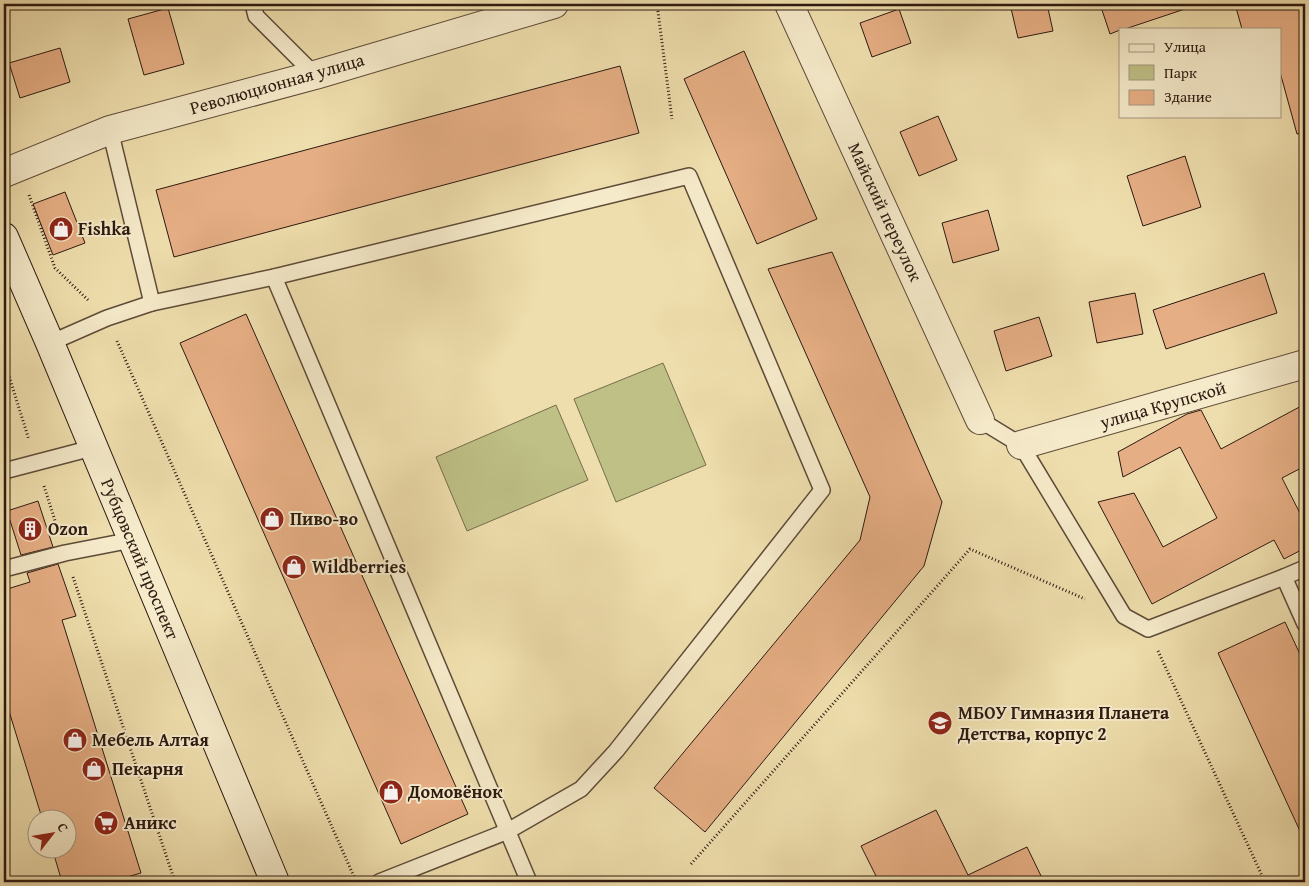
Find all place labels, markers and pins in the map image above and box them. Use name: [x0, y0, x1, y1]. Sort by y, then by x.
place label: Fishka: [78, 215, 131, 242]
shop icon: Fishka: [48, 216, 74, 242]
place label: Пиво-во: [290, 505, 358, 532]
shop icon: Пиво-во: [259, 506, 285, 532]
place label: Ozon: [48, 515, 88, 542]
building icon: Ozon: [17, 516, 43, 542]
place label: Wildberries: [312, 553, 406, 580]
shop icon: Wildberries: [281, 554, 307, 580]
place label: МБОУ Гимназия Планета Детства, корпус 2: [957, 699, 1170, 747]
school or university icon: МБОУ Гимназия Планета Детства, корпус 2: [927, 710, 953, 736]
place label: Мебель Алтая: [92, 726, 209, 753]
shop icon: Мебель Алтая: [62, 727, 88, 753]
place label: Пекарня: [112, 755, 184, 782]
shop icon: Пекарня: [81, 756, 107, 782]
place label: Домовёнок: [407, 778, 503, 805]
shop icon: Домовёнок: [378, 779, 404, 805]
place label: Аникс: [124, 809, 176, 836]
supermarket icon: Аникс: [93, 810, 119, 836]

